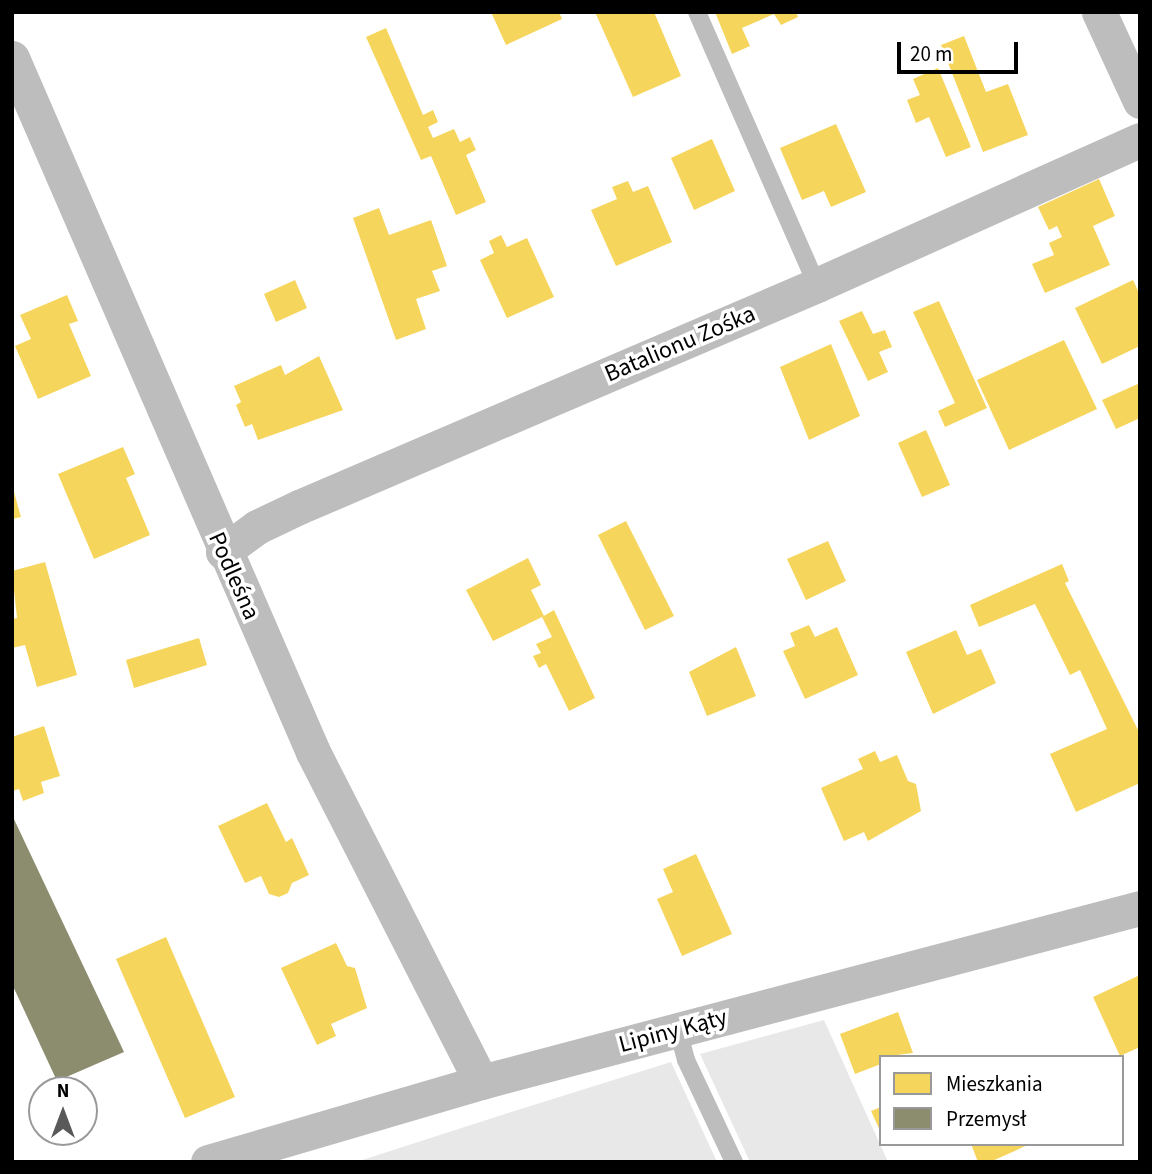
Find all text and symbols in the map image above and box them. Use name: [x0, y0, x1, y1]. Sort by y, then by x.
scale bar: [900, 28, 1021, 72]
text: 20 m: [910, 39, 952, 69]
street label: Batalionu Zośka: [600, 299, 760, 389]
street label: Podleśna: [202, 528, 266, 624]
street label: Lipiny Kąty: [616, 1003, 730, 1059]
legend: [879, 1055, 1124, 1146]
text: Mieszkania: [946, 1069, 1043, 1099]
north arrow: [28, 1076, 98, 1146]
text: N: [57, 1078, 69, 1105]
text: Przemysł: [946, 1104, 1027, 1134]

